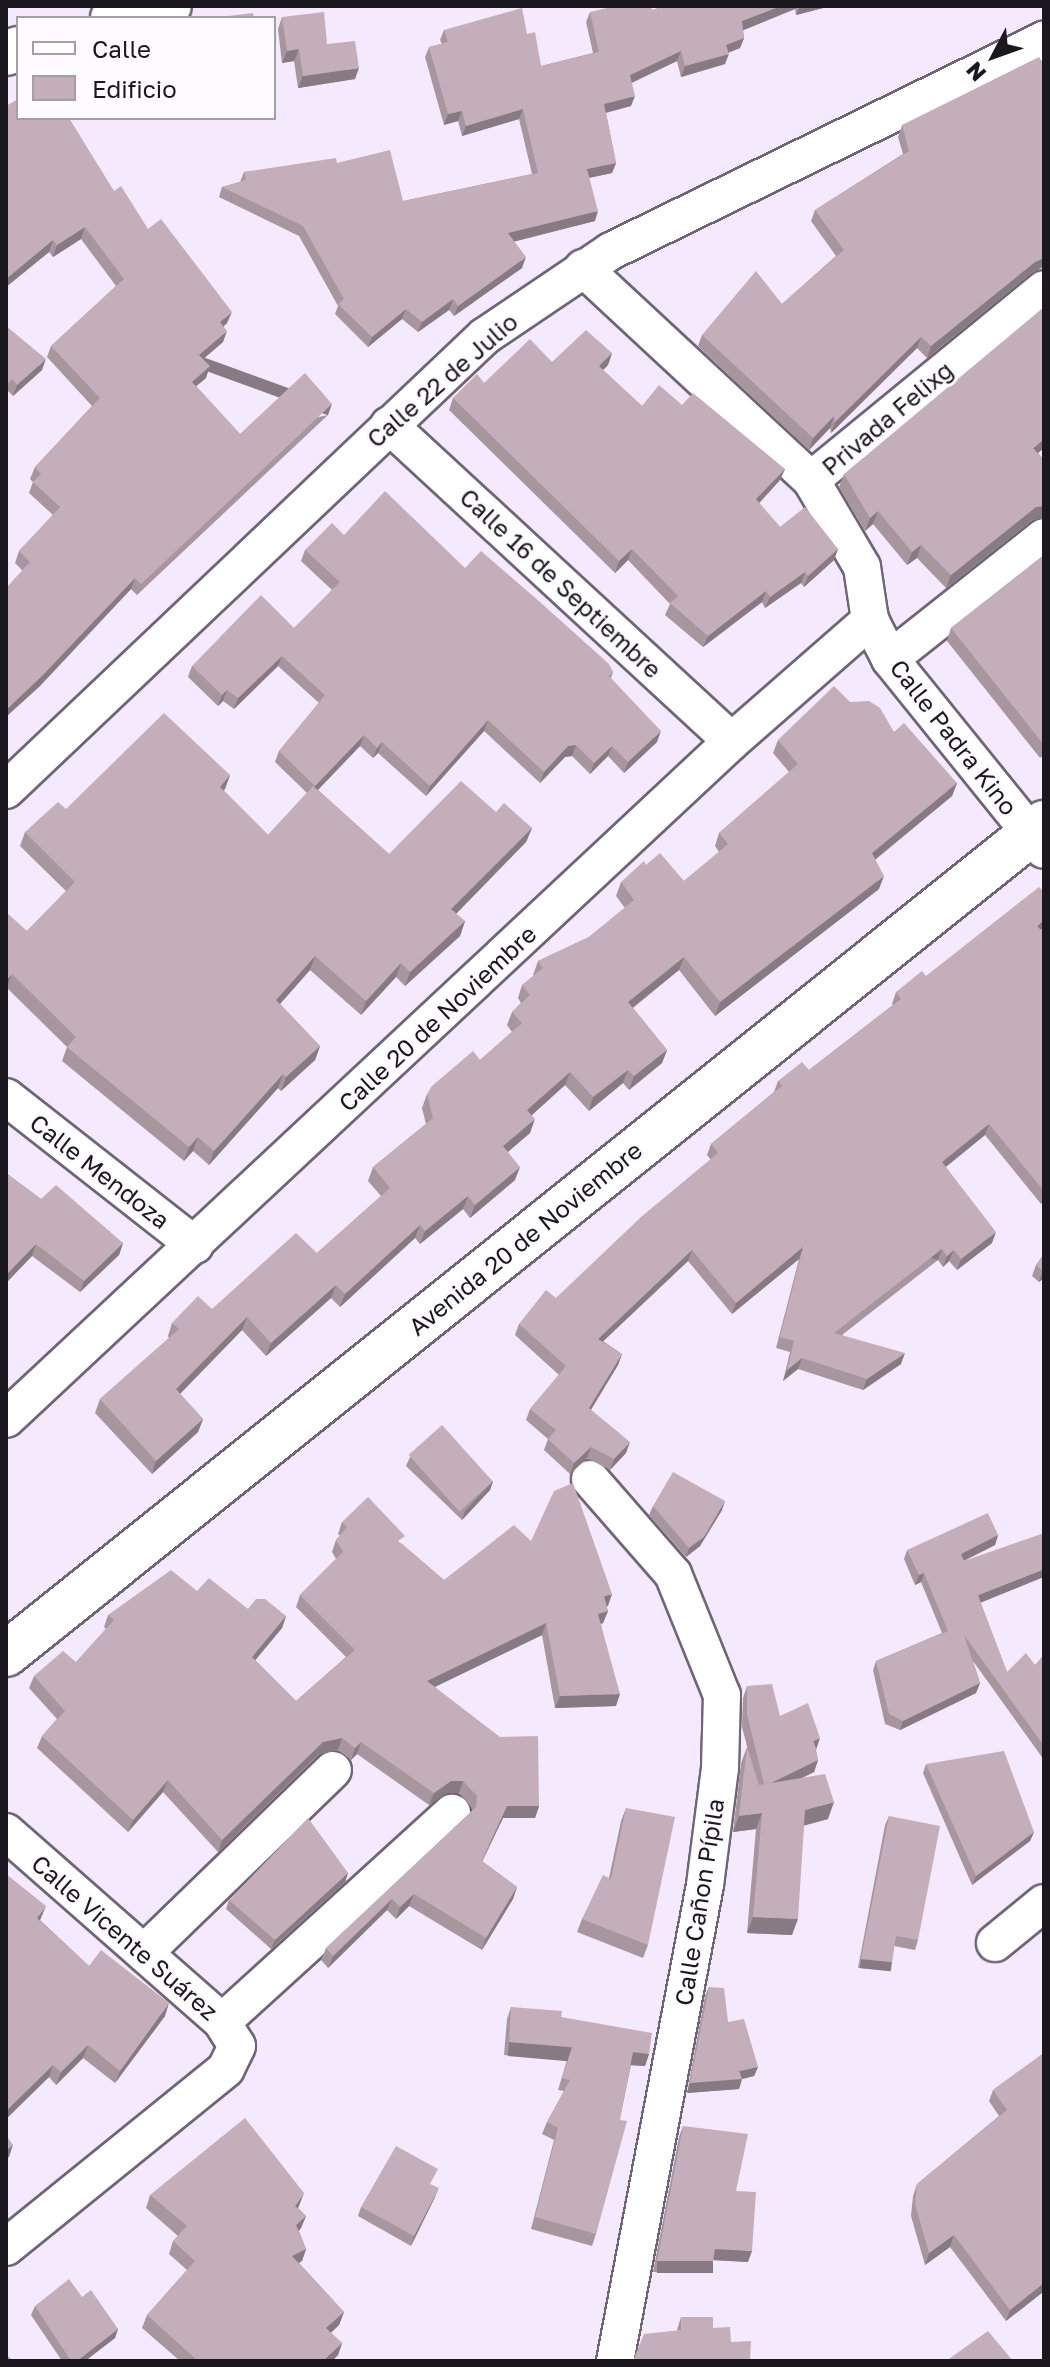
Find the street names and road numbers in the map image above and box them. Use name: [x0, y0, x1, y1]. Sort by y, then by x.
street label: Calle 22 de Julio: [361, 307, 523, 453]
street label: Privada Felixg: [816, 355, 958, 481]
street label: Calle 16 de Septiembre: [454, 482, 668, 684]
street label: Calle Padra Kino: [884, 653, 1024, 821]
street label: Calle 20 de Noviembre: [332, 919, 542, 1117]
street label: Calle Mendoza: [24, 1108, 176, 1234]
street label: Avenida 20 de Noviembre: [403, 1135, 647, 1341]
street label: Calle Cañon Pípila: [668, 1796, 730, 2008]
street label: Calle Vicente Suárez: [26, 1848, 224, 2026]

